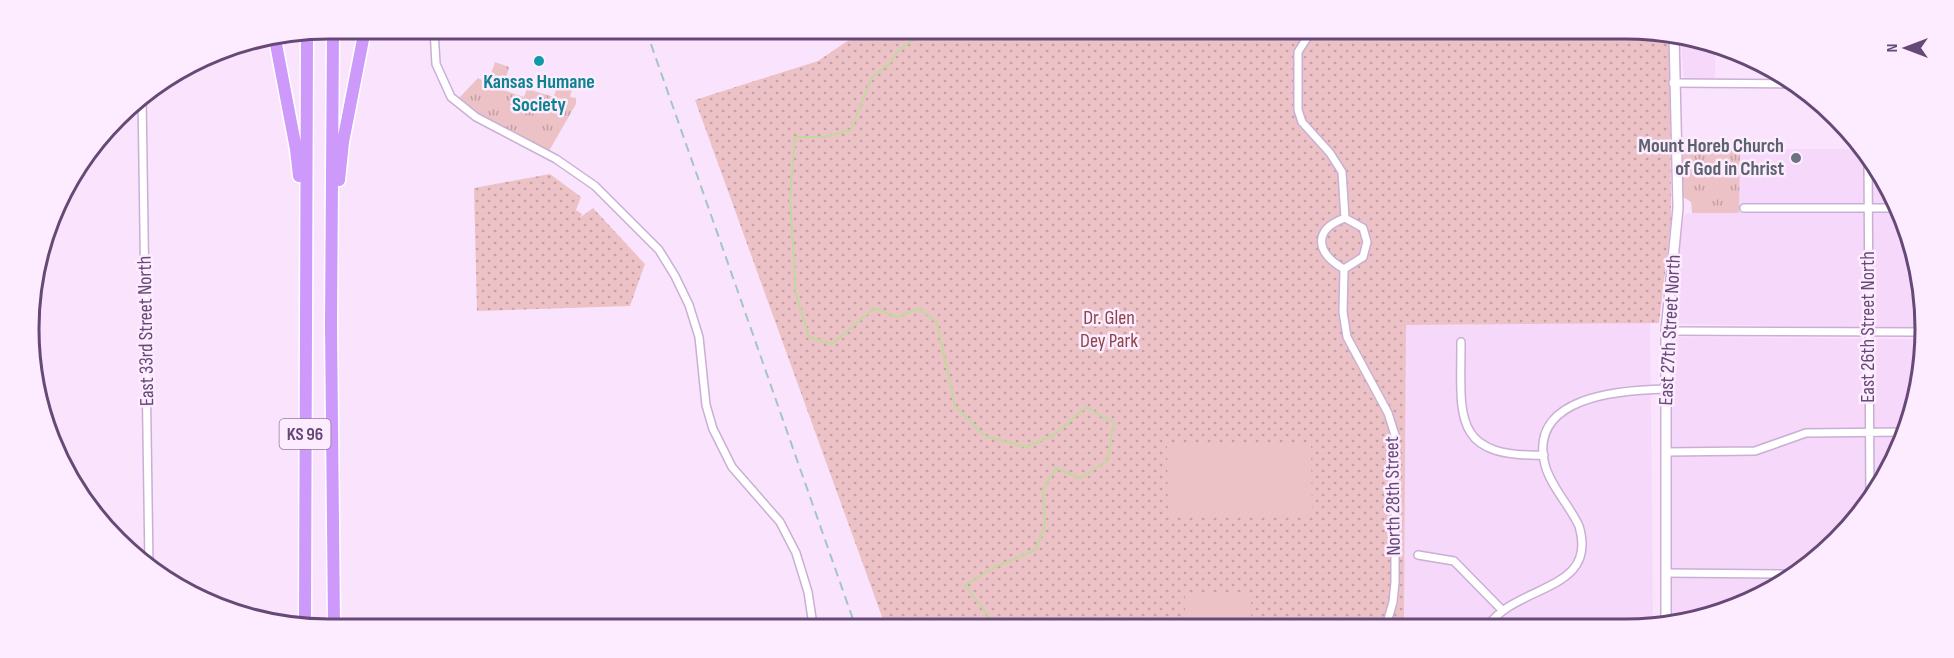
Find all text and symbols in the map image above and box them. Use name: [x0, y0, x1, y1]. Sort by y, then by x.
north arrow: [1876, 18, 1936, 78]
text: N: [1883, 44, 1902, 52]
marker: Kansas Humane Society: [532, 54, 546, 68]
place label: Kansas Humane Society: [483, 70, 595, 117]
place label: Mount Horeb Church of God in Christ: [1638, 134, 1784, 181]
marker: Mount Horeb Church of God in Christ: [1789, 151, 1803, 165]
street label: East 26th Street North: [1856, 251, 1880, 403]
street label: East 27th Street North: [1654, 254, 1686, 406]
street label: East 33rd Street North: [133, 256, 159, 406]
park label: Dr. Glen Dey Park: [1080, 306, 1138, 353]
road number: KS 96: [280, 419, 330, 449]
street label: North 28th Street: [1380, 436, 1406, 556]

